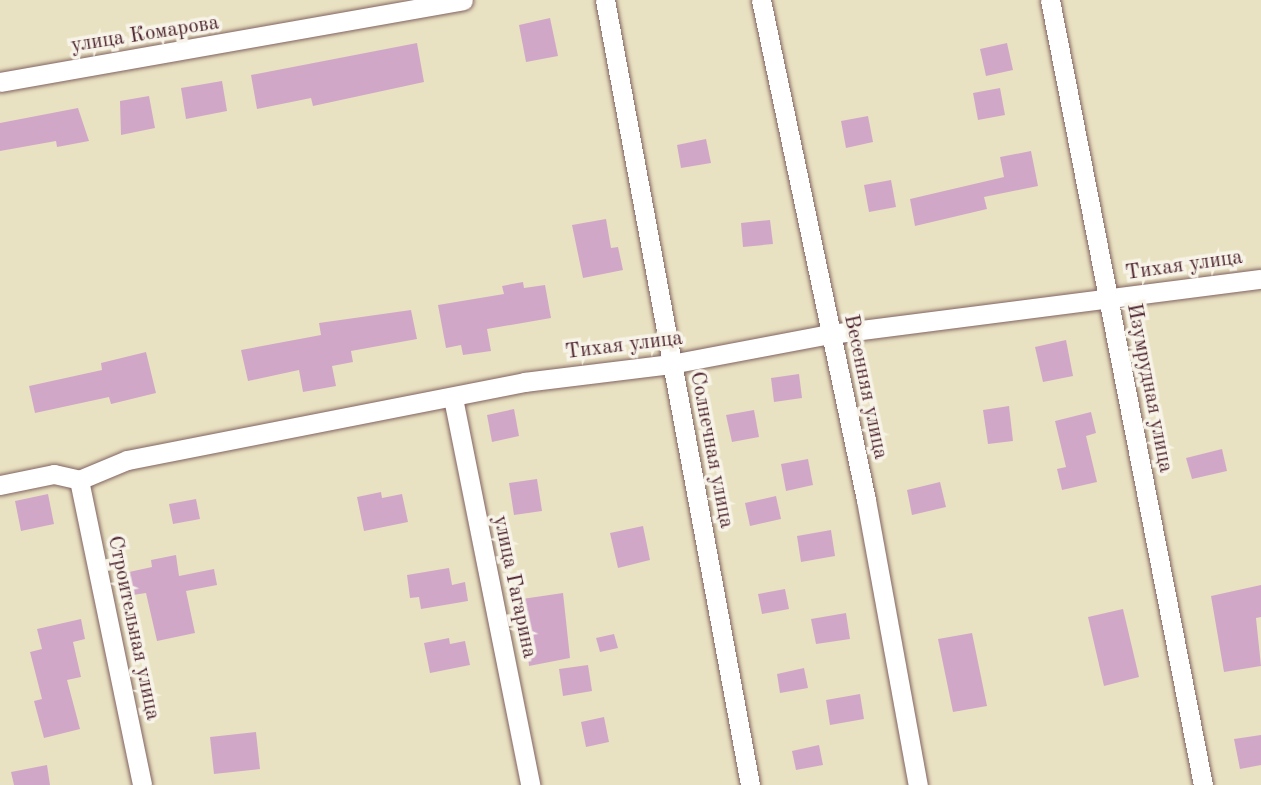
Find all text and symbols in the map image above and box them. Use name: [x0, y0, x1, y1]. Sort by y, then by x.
street label: улица Комарова: [69, 11, 221, 59]
street label: Тихая улица: [1124, 245, 1244, 287]
street label: Изумрудная улица: [1120, 301, 1178, 475]
street label: Весенняя улица: [837, 312, 893, 462]
street label: Тихая улица: [564, 326, 684, 366]
street label: Солнечная улица: [683, 369, 739, 531]
street label: улица Гагарина: [487, 513, 541, 661]
street label: Строительная улица: [101, 534, 165, 722]

